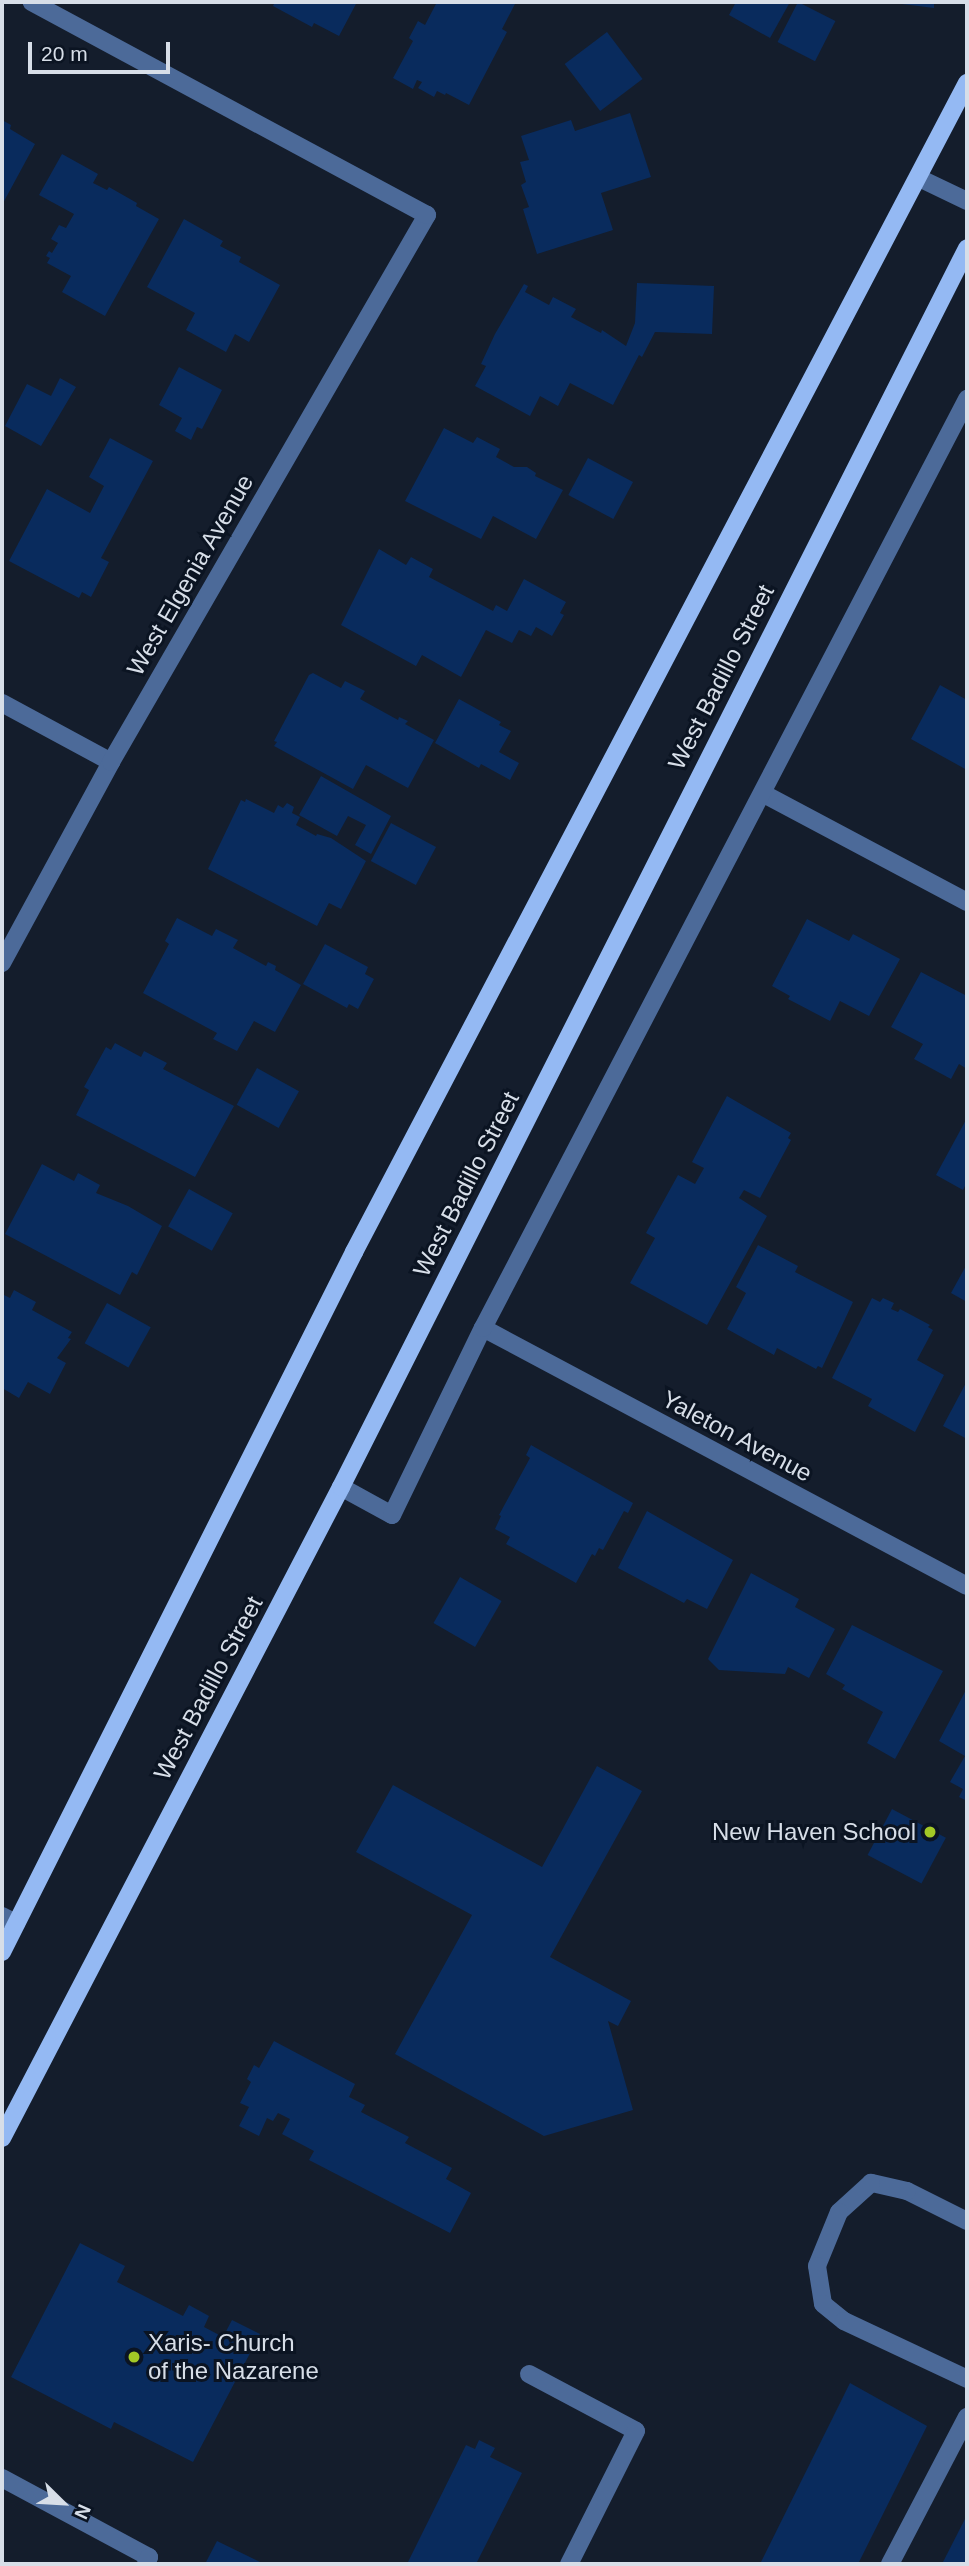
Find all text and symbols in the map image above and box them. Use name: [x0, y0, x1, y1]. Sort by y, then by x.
scale bar: [32, 28, 173, 72]
text: 20 m: [41, 42, 88, 65]
street label: West Elgenia Avenue: [120, 469, 260, 681]
street label: West Badillo Street: [662, 580, 780, 774]
street label: West Badillo Street: [407, 1087, 525, 1281]
street label: Yaleton Avenue: [656, 1384, 818, 1488]
street label: West Badillo Street: [147, 1591, 269, 1785]
place label: New Haven School: [712, 1818, 916, 1846]
marker: New Haven School: [922, 1824, 938, 1840]
place label: Xaris- Church of the Nazarene: [148, 2329, 319, 2385]
marker: Xaris- Church of the Nazarene: [126, 2349, 142, 2365]
north arrow: [28, 2468, 98, 2538]
text: N: [70, 2501, 95, 2522]

